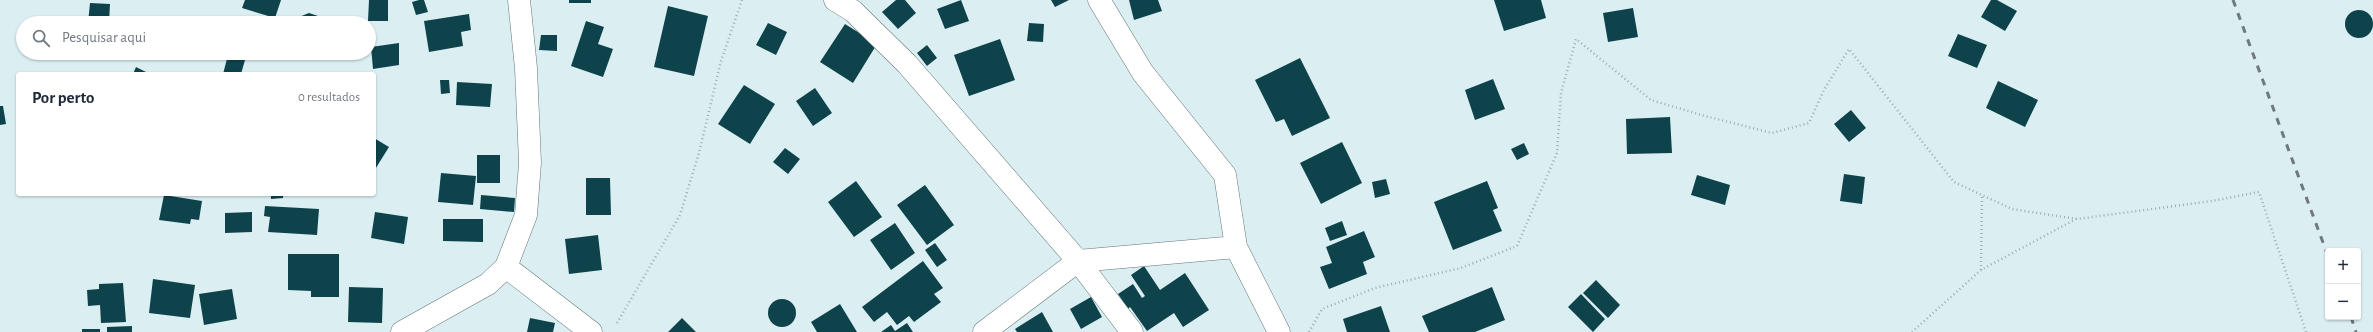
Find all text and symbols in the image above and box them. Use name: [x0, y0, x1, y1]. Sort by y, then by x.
search box: [16, 16, 376, 60]
icon: search: [30, 27, 52, 49]
text: Pesquisar aqui: [62, 30, 146, 45]
text: Por perto: [32, 89, 95, 106]
text: 0 resultados: [298, 91, 360, 104]
map controls: [2325, 248, 2361, 320]
button: +: [2325, 248, 2361, 284]
button: −: [2325, 284, 2361, 320]

